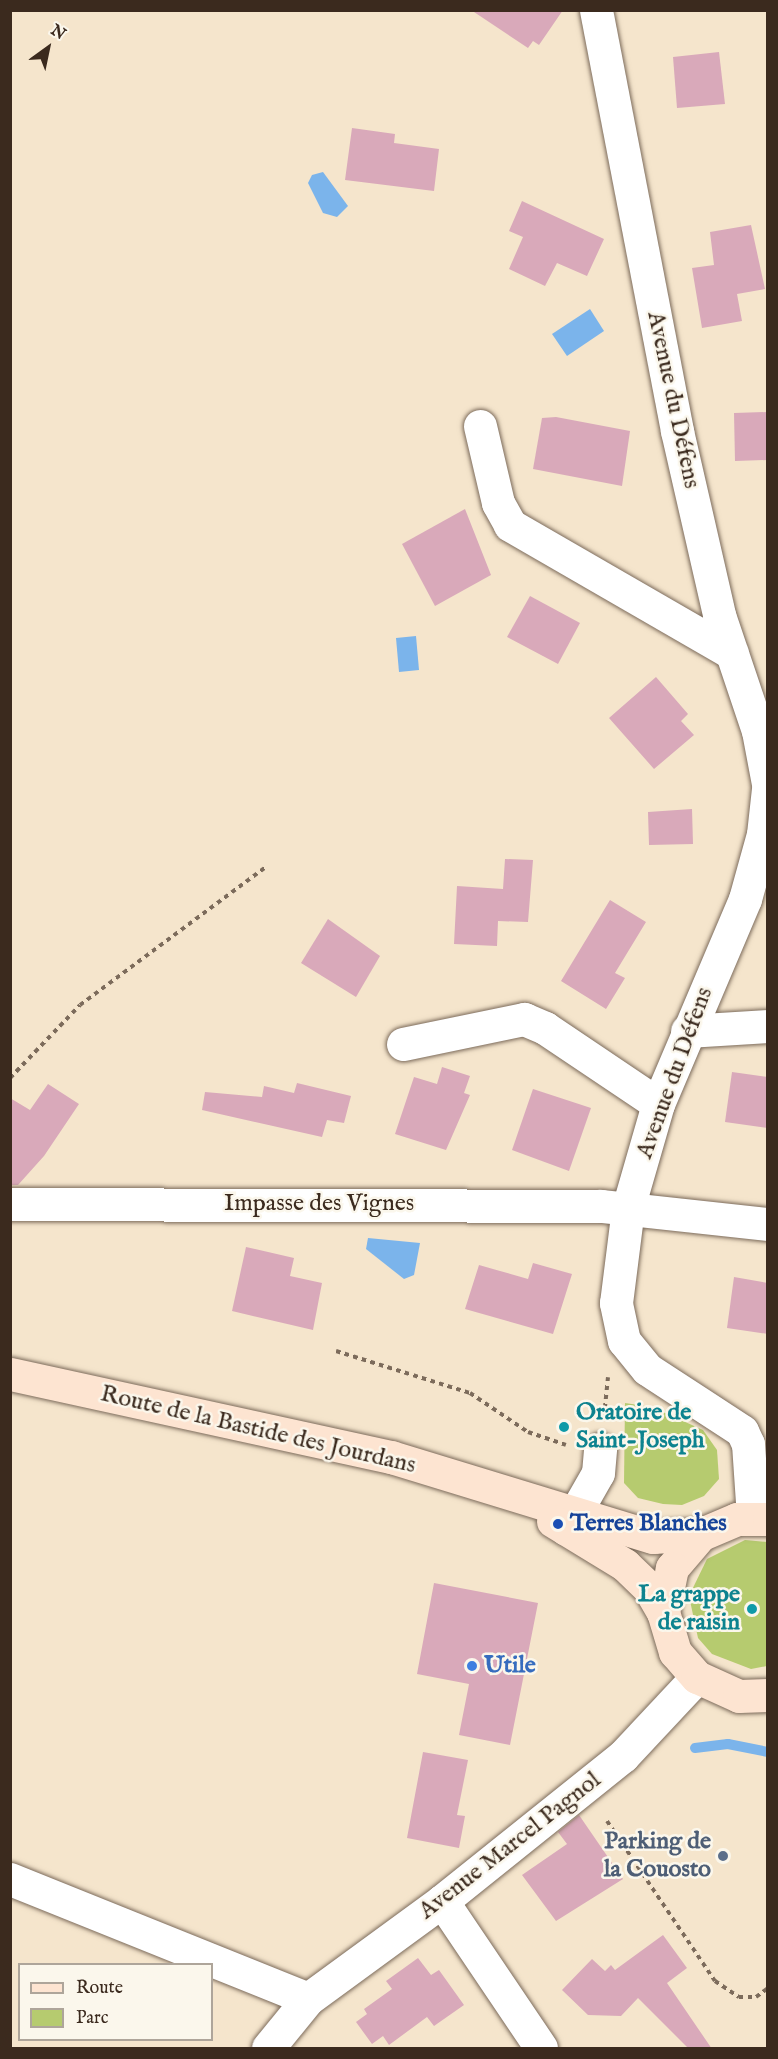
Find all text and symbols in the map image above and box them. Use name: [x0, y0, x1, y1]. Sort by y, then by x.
north arrow: [18, 18, 78, 78]
text: N: [47, 21, 69, 45]
street label: Avenue du Défens: [640, 309, 706, 491]
street label: Avenue du Défens: [631, 983, 719, 1163]
street label: Impasse des Vignes: [224, 1190, 414, 1218]
street label: Route de la Bastide des Jourdans: [98, 1380, 418, 1480]
place label: Oratoire de Saint-Joseph: [576, 1399, 704, 1455]
marker: Oratoire de Saint-Joseph: [557, 1420, 571, 1434]
place label: Terres Blanches: [570, 1510, 727, 1538]
marker: Terres Blanches: [551, 1517, 565, 1531]
place label: La grappe de raisin: [638, 1581, 740, 1637]
marker: La grappe de raisin: [745, 1602, 759, 1616]
place label: Utile: [484, 1652, 536, 1680]
marker: Utile: [465, 1659, 479, 1673]
street label: Avenue Marcel Pagnol: [413, 1766, 607, 1926]
place label: Parking de la Couosto: [604, 1828, 711, 1884]
marker: Parking de la Couosto: [716, 1849, 730, 1863]
legend: [18, 1963, 213, 2041]
text: Route: [76, 1977, 123, 2000]
text: Parc: [76, 2007, 108, 2030]

